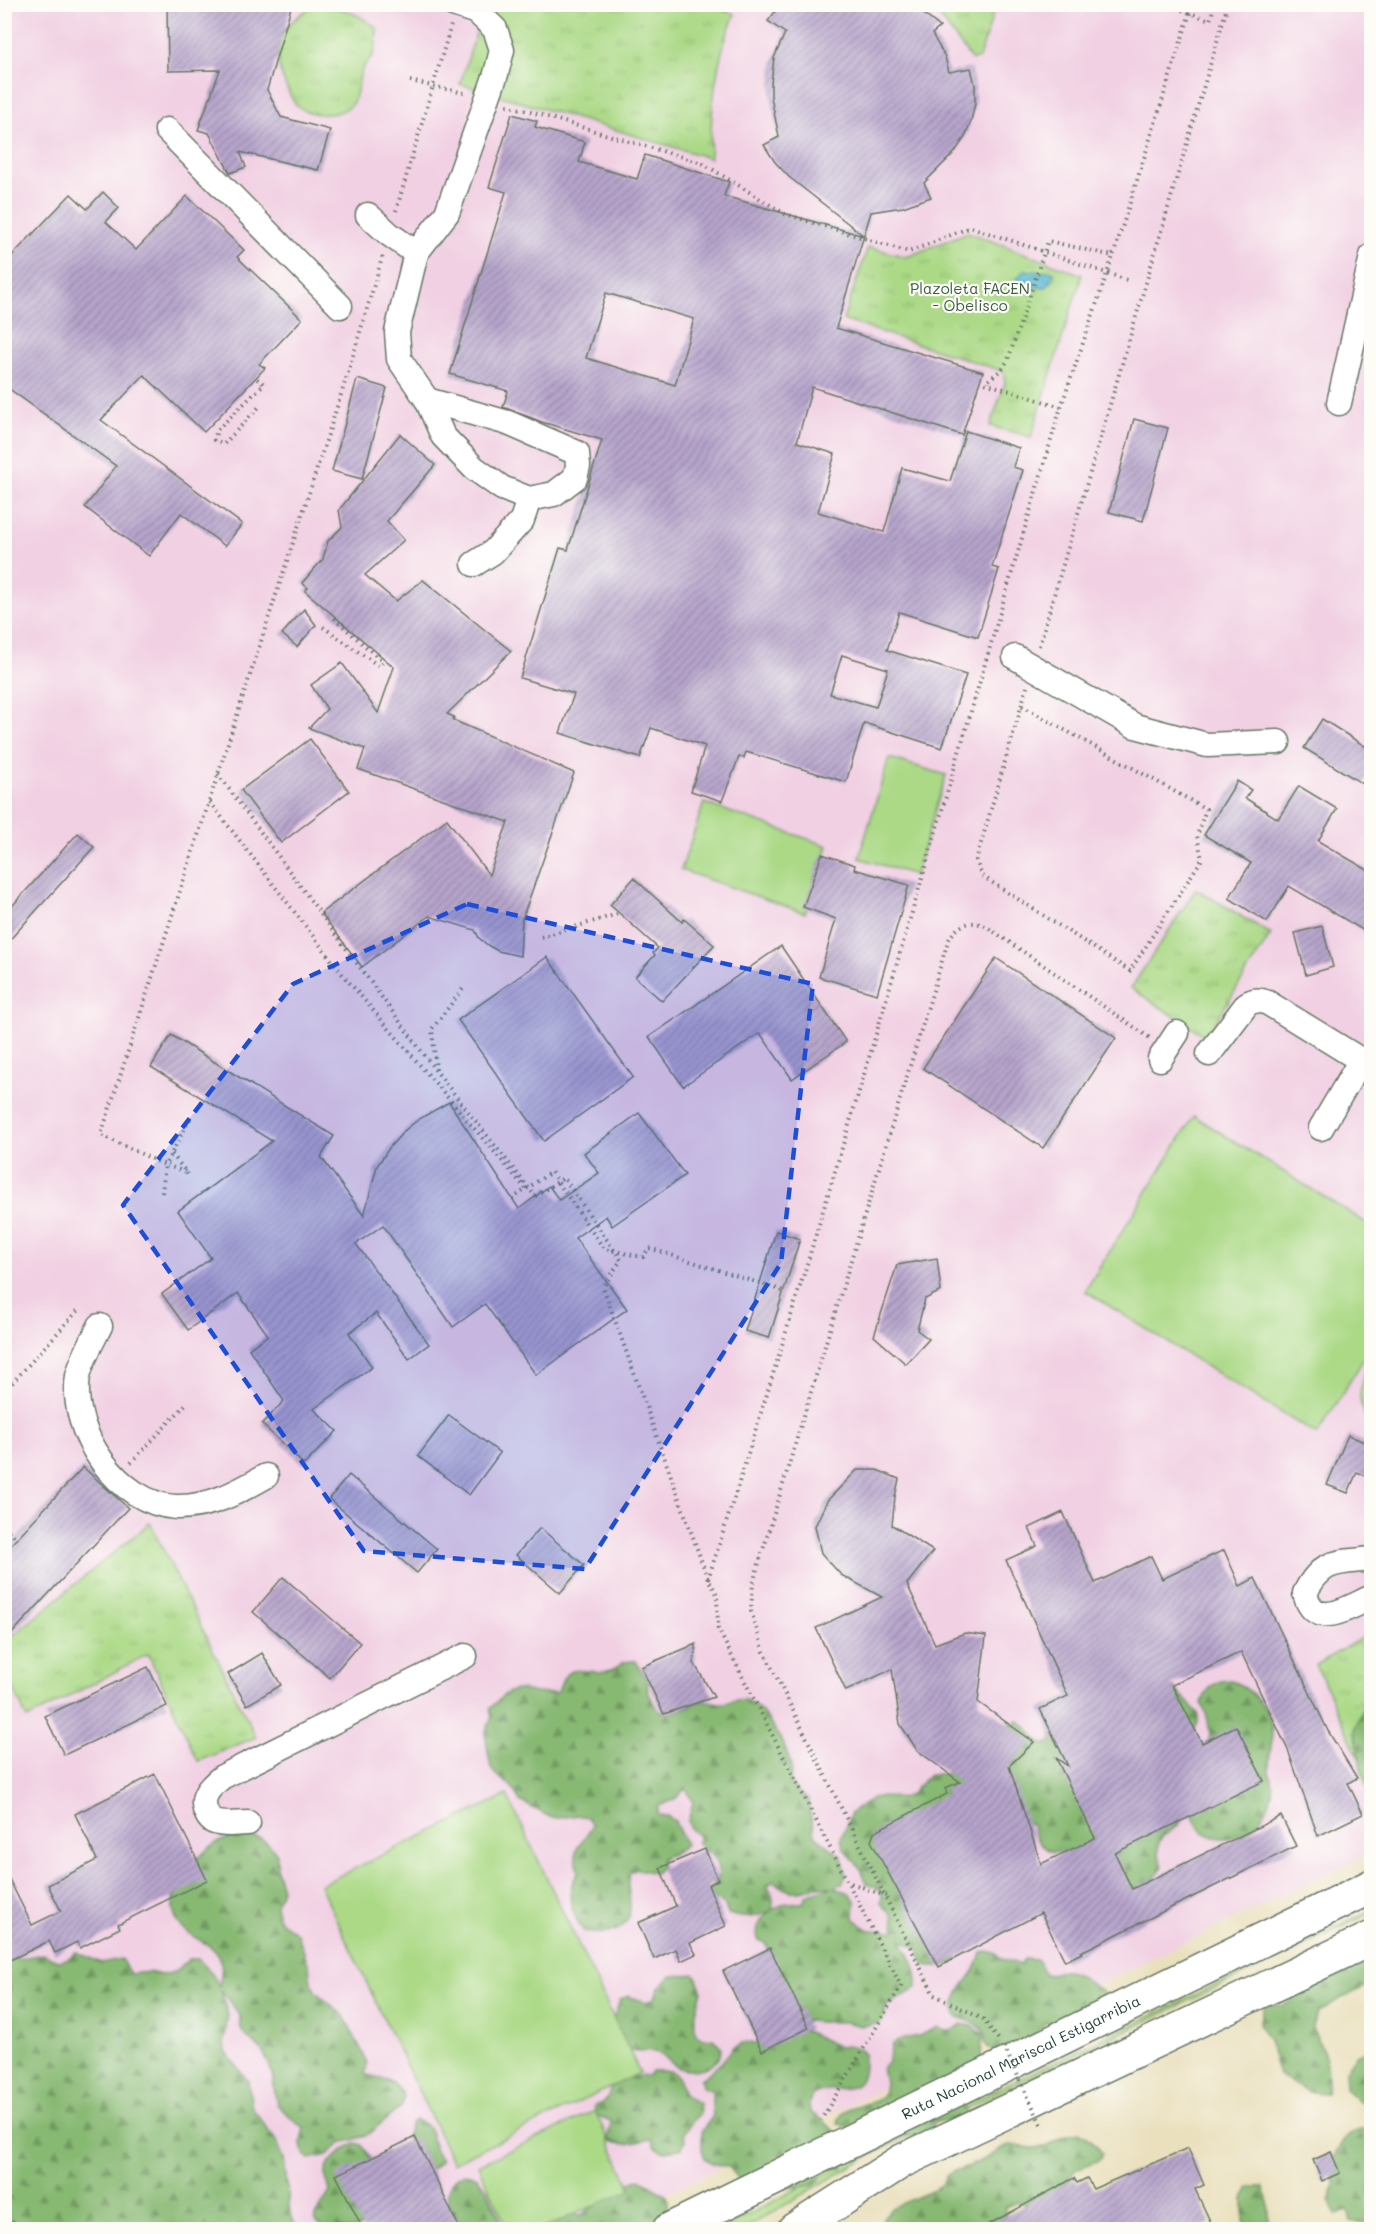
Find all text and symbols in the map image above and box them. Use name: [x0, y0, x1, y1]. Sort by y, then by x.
park label: Plazoleta FACEN - Obelisco: [910, 278, 1030, 315]
street label: Ruta Nacional Mariscal Estigarribia: [898, 1990, 1143, 2124]

